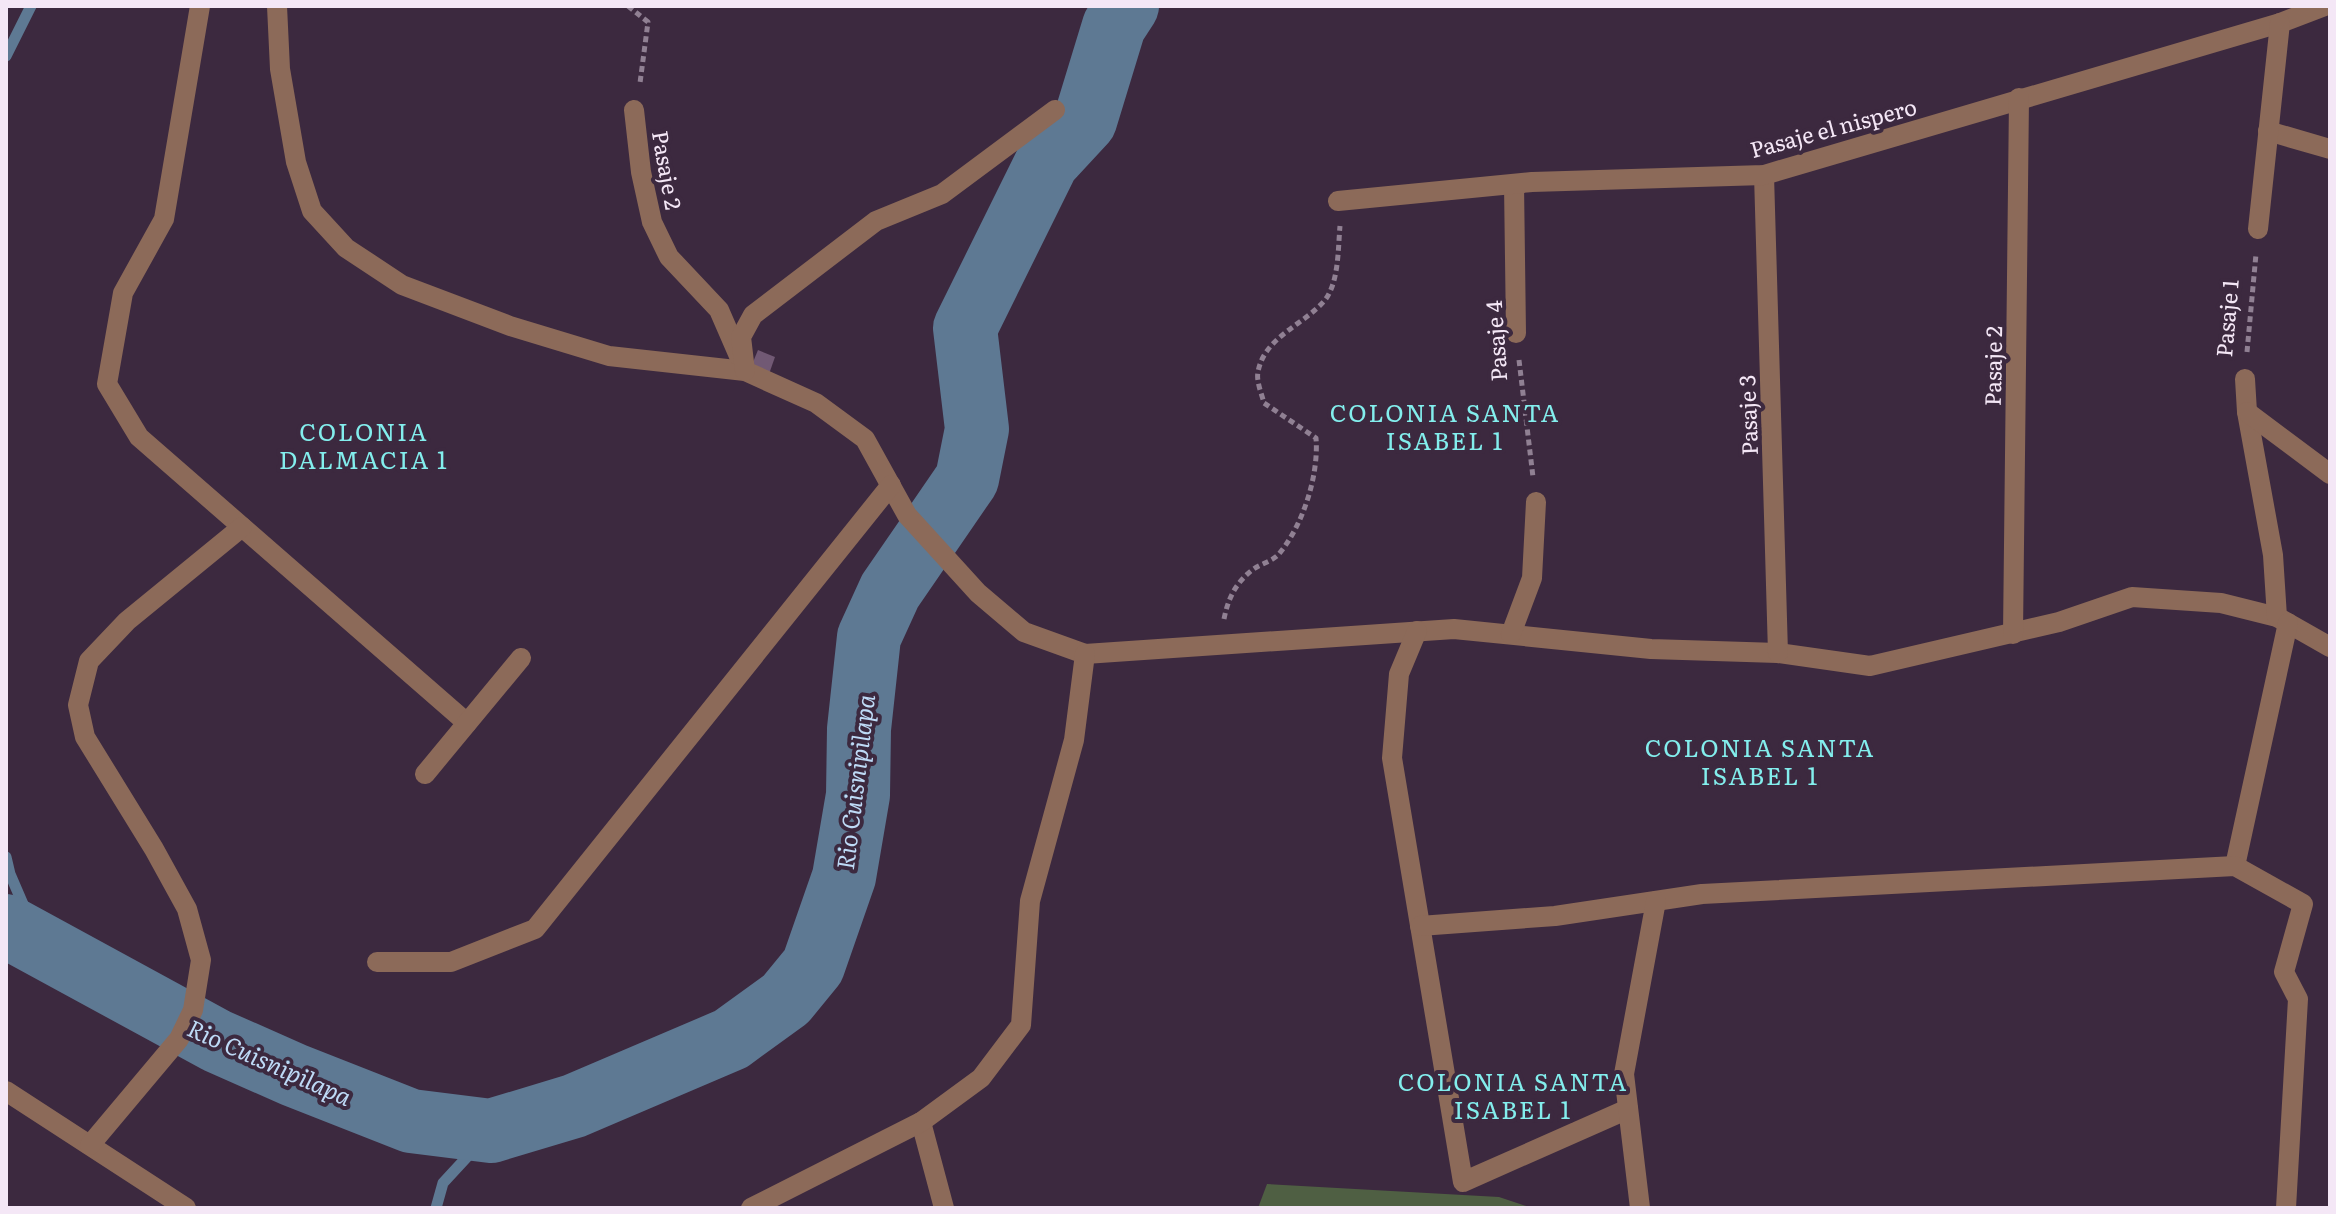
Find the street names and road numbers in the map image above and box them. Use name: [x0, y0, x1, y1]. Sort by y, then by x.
street label: Pasaje el nispero: [1746, 89, 1920, 165]
street label: Pasaje 2: [645, 128, 691, 212]
street label: Pasaje 1: [2206, 278, 2246, 358]
street label: Pasaje 4: [1476, 299, 1514, 383]
street label: Pasaje 2: [1975, 326, 2009, 406]
street label: Pasaje 3: [1729, 374, 1765, 456]

